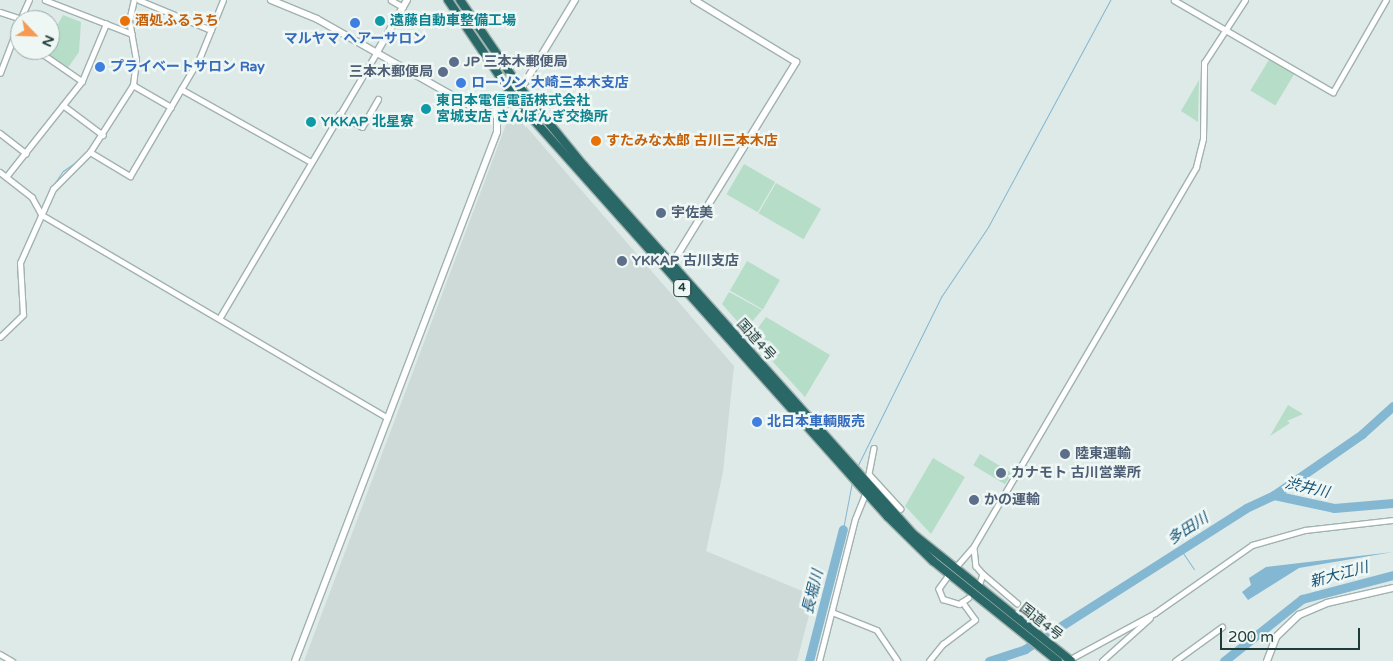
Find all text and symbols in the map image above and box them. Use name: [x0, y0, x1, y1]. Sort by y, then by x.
north arrow: [10, 10, 60, 60]
place label: 酒処ふるうち: [135, 13, 219, 29]
place label: 遠藤自動車整備工場: [390, 13, 516, 29]
marker: 酒処ふるうち: [119, 15, 131, 27]
marker: 遠藤自動車整備工場: [374, 15, 386, 27]
marker: マルヤマ ヘアーサロン: [349, 17, 361, 29]
place label: マルヤマ ヘアーサロン: [284, 31, 426, 47]
text: N: [38, 32, 58, 49]
place label: JP 三本木郵便局: [464, 54, 568, 70]
marker: JP 三本木郵便局: [448, 56, 460, 68]
place label: プライベートサロン Ray: [110, 59, 265, 75]
marker: プライベートサロン Ray: [94, 61, 106, 73]
place label: 三本木郵便局: [349, 64, 433, 80]
marker: 三本木郵便局: [437, 66, 449, 78]
place label: ローソン 大崎三本木支店: [471, 75, 629, 91]
marker: ローソン 大崎三本木支店: [455, 77, 467, 89]
place label: 東日本電信電話株式会社 宮城支店 さんぼんぎ交換所: [436, 93, 608, 125]
marker: 東日本電信電話株式会社 宮城支店 さんぼんぎ交換所: [420, 103, 432, 115]
place label: YKKAP 北星寮: [321, 114, 414, 130]
marker: YKKAP 北星寮: [305, 116, 317, 128]
place label: すたみな太郎 古川三本木店: [606, 133, 778, 149]
marker: すたみな太郎 古川三本木店: [590, 135, 602, 147]
place label: 宇佐美: [671, 205, 713, 221]
marker: 宇佐美: [655, 207, 667, 219]
place label: YKKAP 古川支店: [632, 253, 739, 269]
marker: YKKAP 古川支店: [616, 255, 628, 267]
road number: 4: [672, 278, 692, 298]
street label: 国道4号: [733, 316, 779, 364]
place label: 北日本車輌販売: [767, 414, 865, 430]
marker: 北日本車輌販売: [751, 416, 763, 428]
place label: 陸東運輸: [1075, 446, 1131, 462]
marker: 陸東運輸: [1059, 448, 1071, 460]
place label: カナモト 古川営業所: [1011, 465, 1141, 481]
marker: カナモト 古川営業所: [995, 467, 1007, 479]
water label: 渋井川: [1283, 474, 1331, 502]
place label: かの運輸: [984, 492, 1040, 508]
marker: かの運輸: [968, 494, 980, 506]
water label: 多田川: [1164, 509, 1212, 549]
water label: 新大江川: [1308, 559, 1370, 591]
water label: 長堀川: [799, 568, 827, 616]
street label: 国道4号: [1016, 600, 1066, 644]
scale bar: [1223, 618, 1363, 650]
text: 200 m: [1228, 628, 1274, 646]

